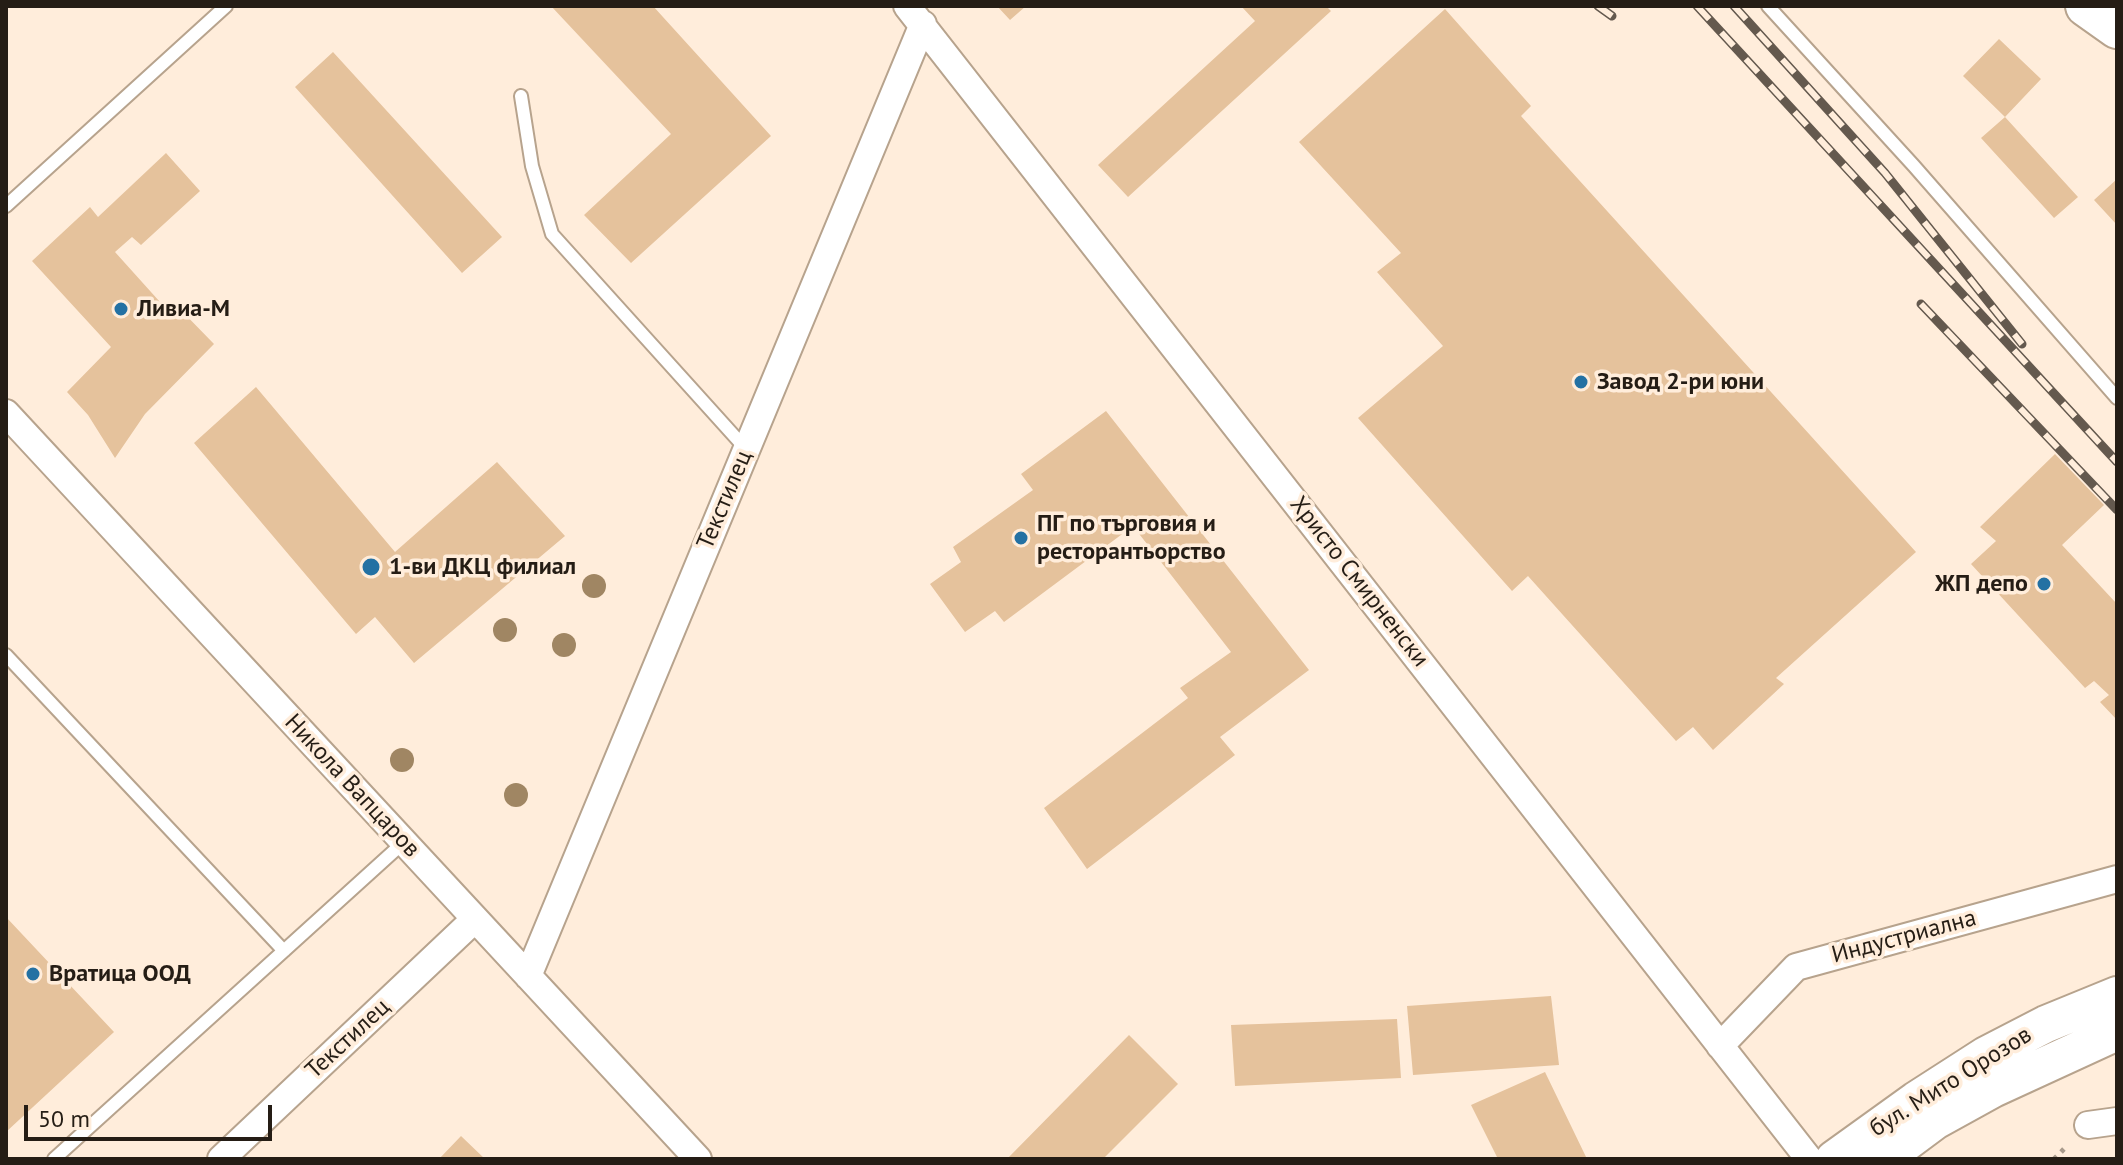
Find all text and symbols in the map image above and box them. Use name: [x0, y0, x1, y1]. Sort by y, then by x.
place label: Ливиа-М: [137, 295, 230, 323]
marker: Ливиа-М: [112, 300, 130, 318]
place label: Завод 2-ри юни: [1597, 368, 1764, 396]
marker: Завод 2-ри юни: [1572, 373, 1590, 391]
street label: Текстилец: [691, 446, 759, 554]
street label: Христо Смирненски: [1283, 491, 1435, 673]
place label: ПГ по търговия и ресторантьорство: [1037, 510, 1226, 566]
marker: ПГ по търговия и ресторантьорство: [1012, 529, 1030, 547]
place label: 1-ви ДКЦ филиал: [389, 553, 576, 581]
marker: 1-ви ДКЦ филиал: [360, 556, 382, 578]
place label: ЖП депо: [1935, 570, 2028, 598]
marker: ЖП депо: [2035, 575, 2053, 593]
street label: Никола Вапцаров: [278, 708, 426, 864]
street label: Индустриална: [1829, 904, 1979, 970]
place label: Вратица ООД: [49, 960, 191, 988]
marker: Вратица ООД: [24, 965, 42, 983]
street label: Текстилец: [300, 993, 396, 1085]
street label: бул. Мито Орозов: [1865, 1021, 2037, 1143]
scale bar: [28, 1089, 276, 1139]
text: 50 m: [38, 1103, 90, 1134]

